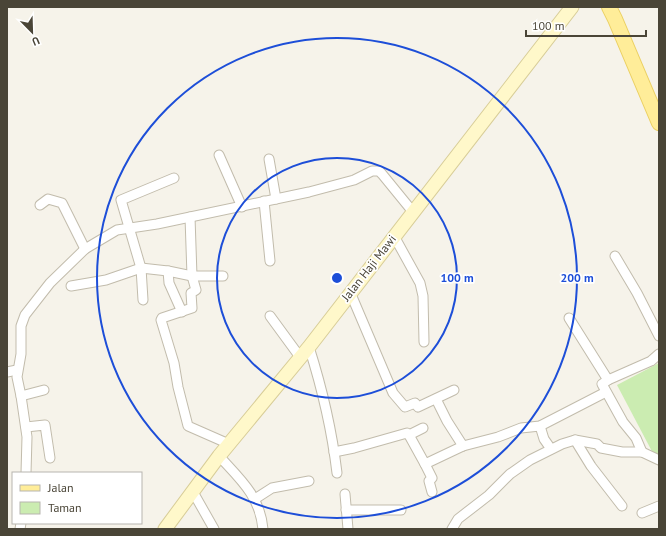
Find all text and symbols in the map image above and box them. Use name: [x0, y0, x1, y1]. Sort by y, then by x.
north arrow: [12, 12, 52, 52]
scale bar: [526, 12, 646, 38]
text: 100 m: [532, 18, 565, 33]
text: U: [30, 33, 42, 49]
street label: Jalan Haji Mawi: [338, 232, 399, 305]
text: 100 m: [440, 270, 474, 285]
text: 200 m: [560, 270, 594, 285]
centre of rings: [330, 271, 344, 285]
legend: [12, 472, 142, 524]
text: Jalan: [47, 480, 73, 495]
text: Taman: [48, 500, 82, 515]

